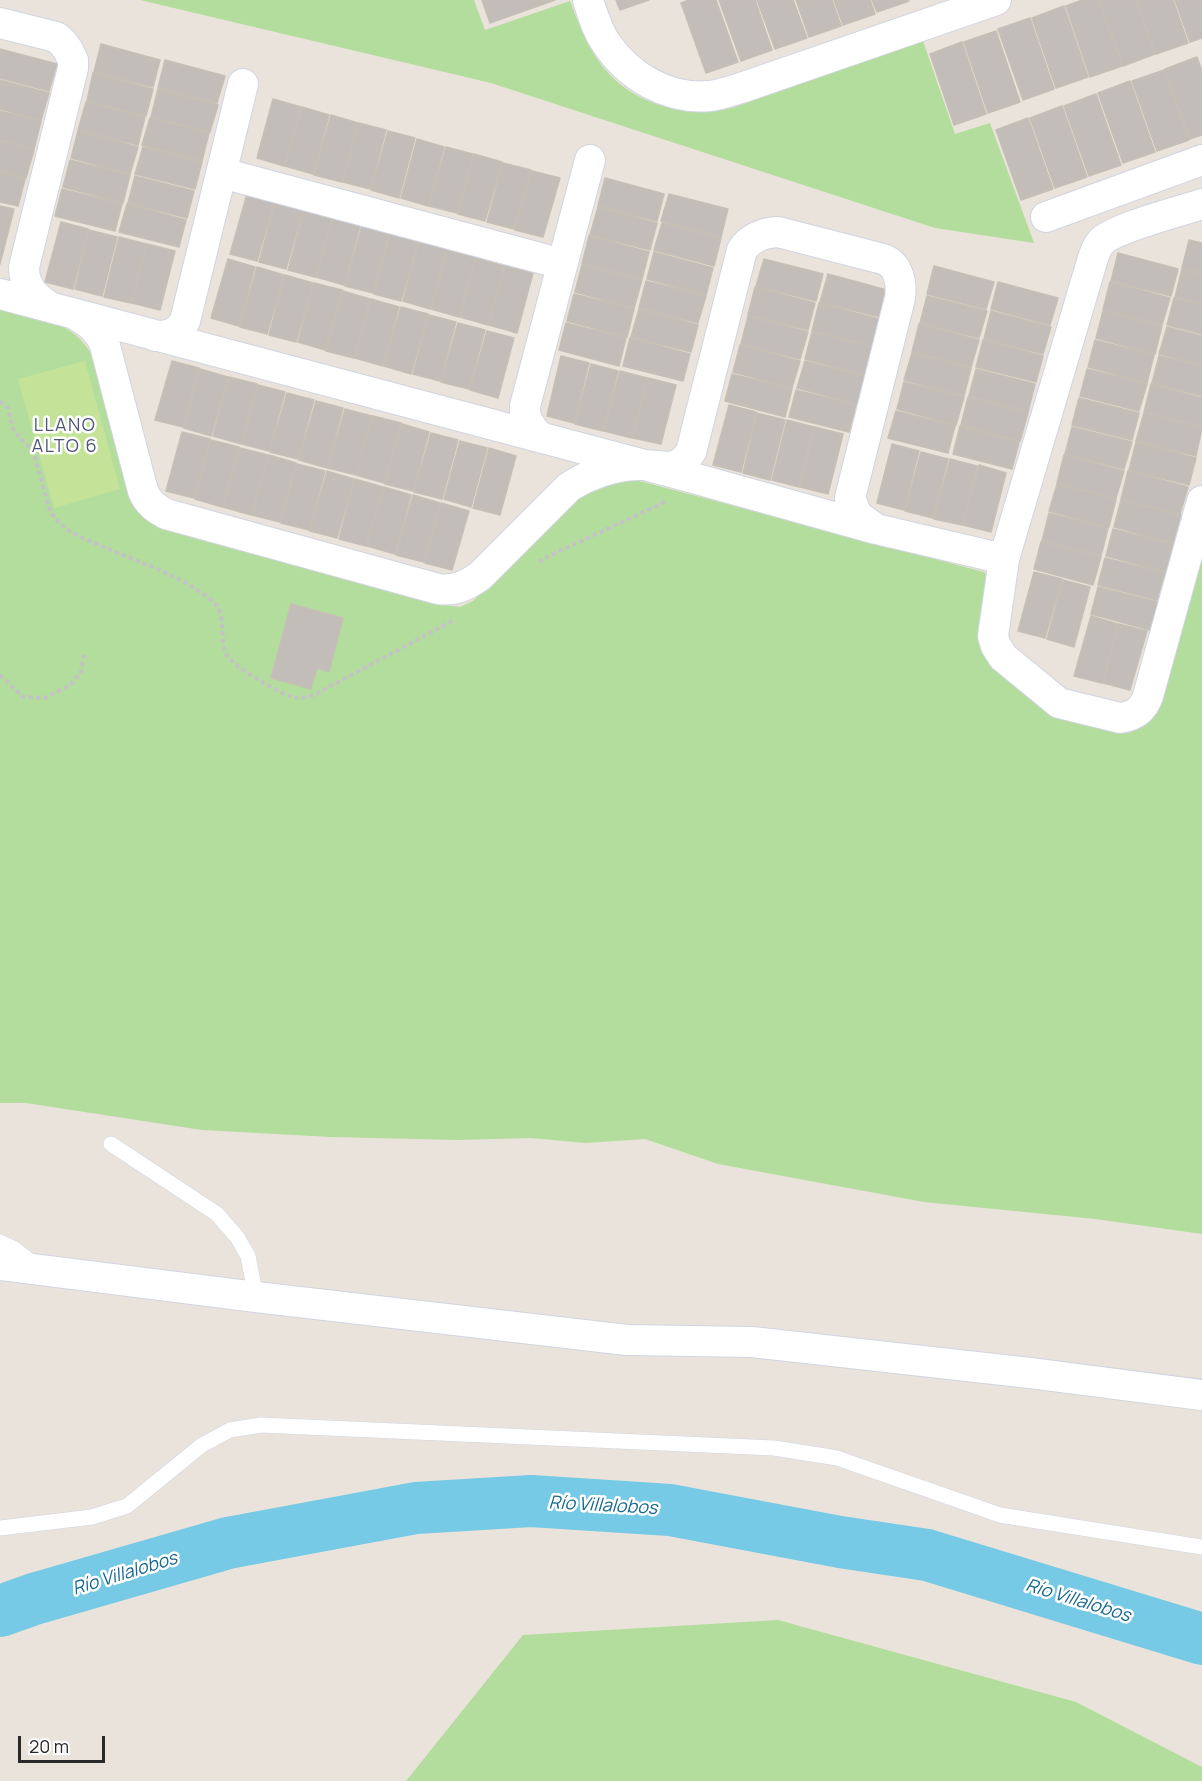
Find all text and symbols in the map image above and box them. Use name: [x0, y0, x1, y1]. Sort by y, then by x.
district label: LLANO ALTO 6: [32, 415, 98, 458]
water label: Río Villalobos: [548, 1492, 658, 1520]
water label: Río Villalobos: [70, 1548, 180, 1600]
water label: Río Villalobos: [1023, 1575, 1133, 1627]
scale bar: [21, 1724, 108, 1762]
text: 20 m: [29, 1734, 69, 1758]

